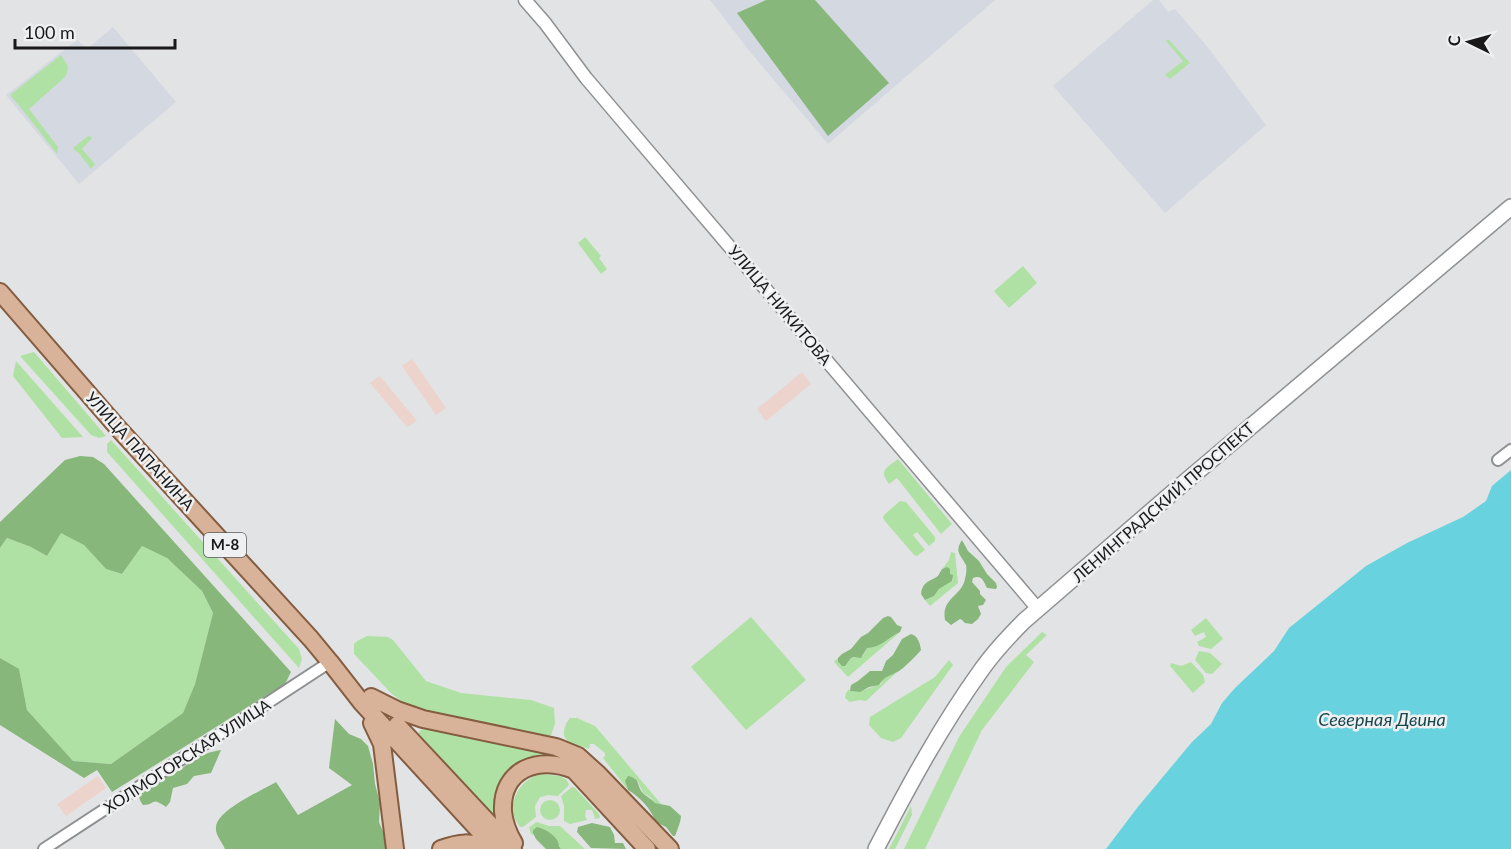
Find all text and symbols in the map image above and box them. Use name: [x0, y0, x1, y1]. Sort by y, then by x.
scale bar: [15, 12, 176, 50]
north arrow: [1439, 12, 1499, 72]
text: 100 m: [24, 21, 75, 43]
text: С: [1444, 34, 1464, 47]
street label: УЛИЦА НИКИТОВА: [725, 241, 836, 369]
street label: УЛИЦА ПАПАНИНА: [82, 388, 199, 514]
street label: ЛЕНИНГРАДСКИЙ ПРОСПЕКТ: [1067, 417, 1258, 586]
road number: М-8: [204, 533, 246, 557]
street label: ХОЛМОГОРСКАЯ УЛИЦА: [100, 694, 274, 817]
water label: Северная Двина: [1318, 708, 1446, 730]

